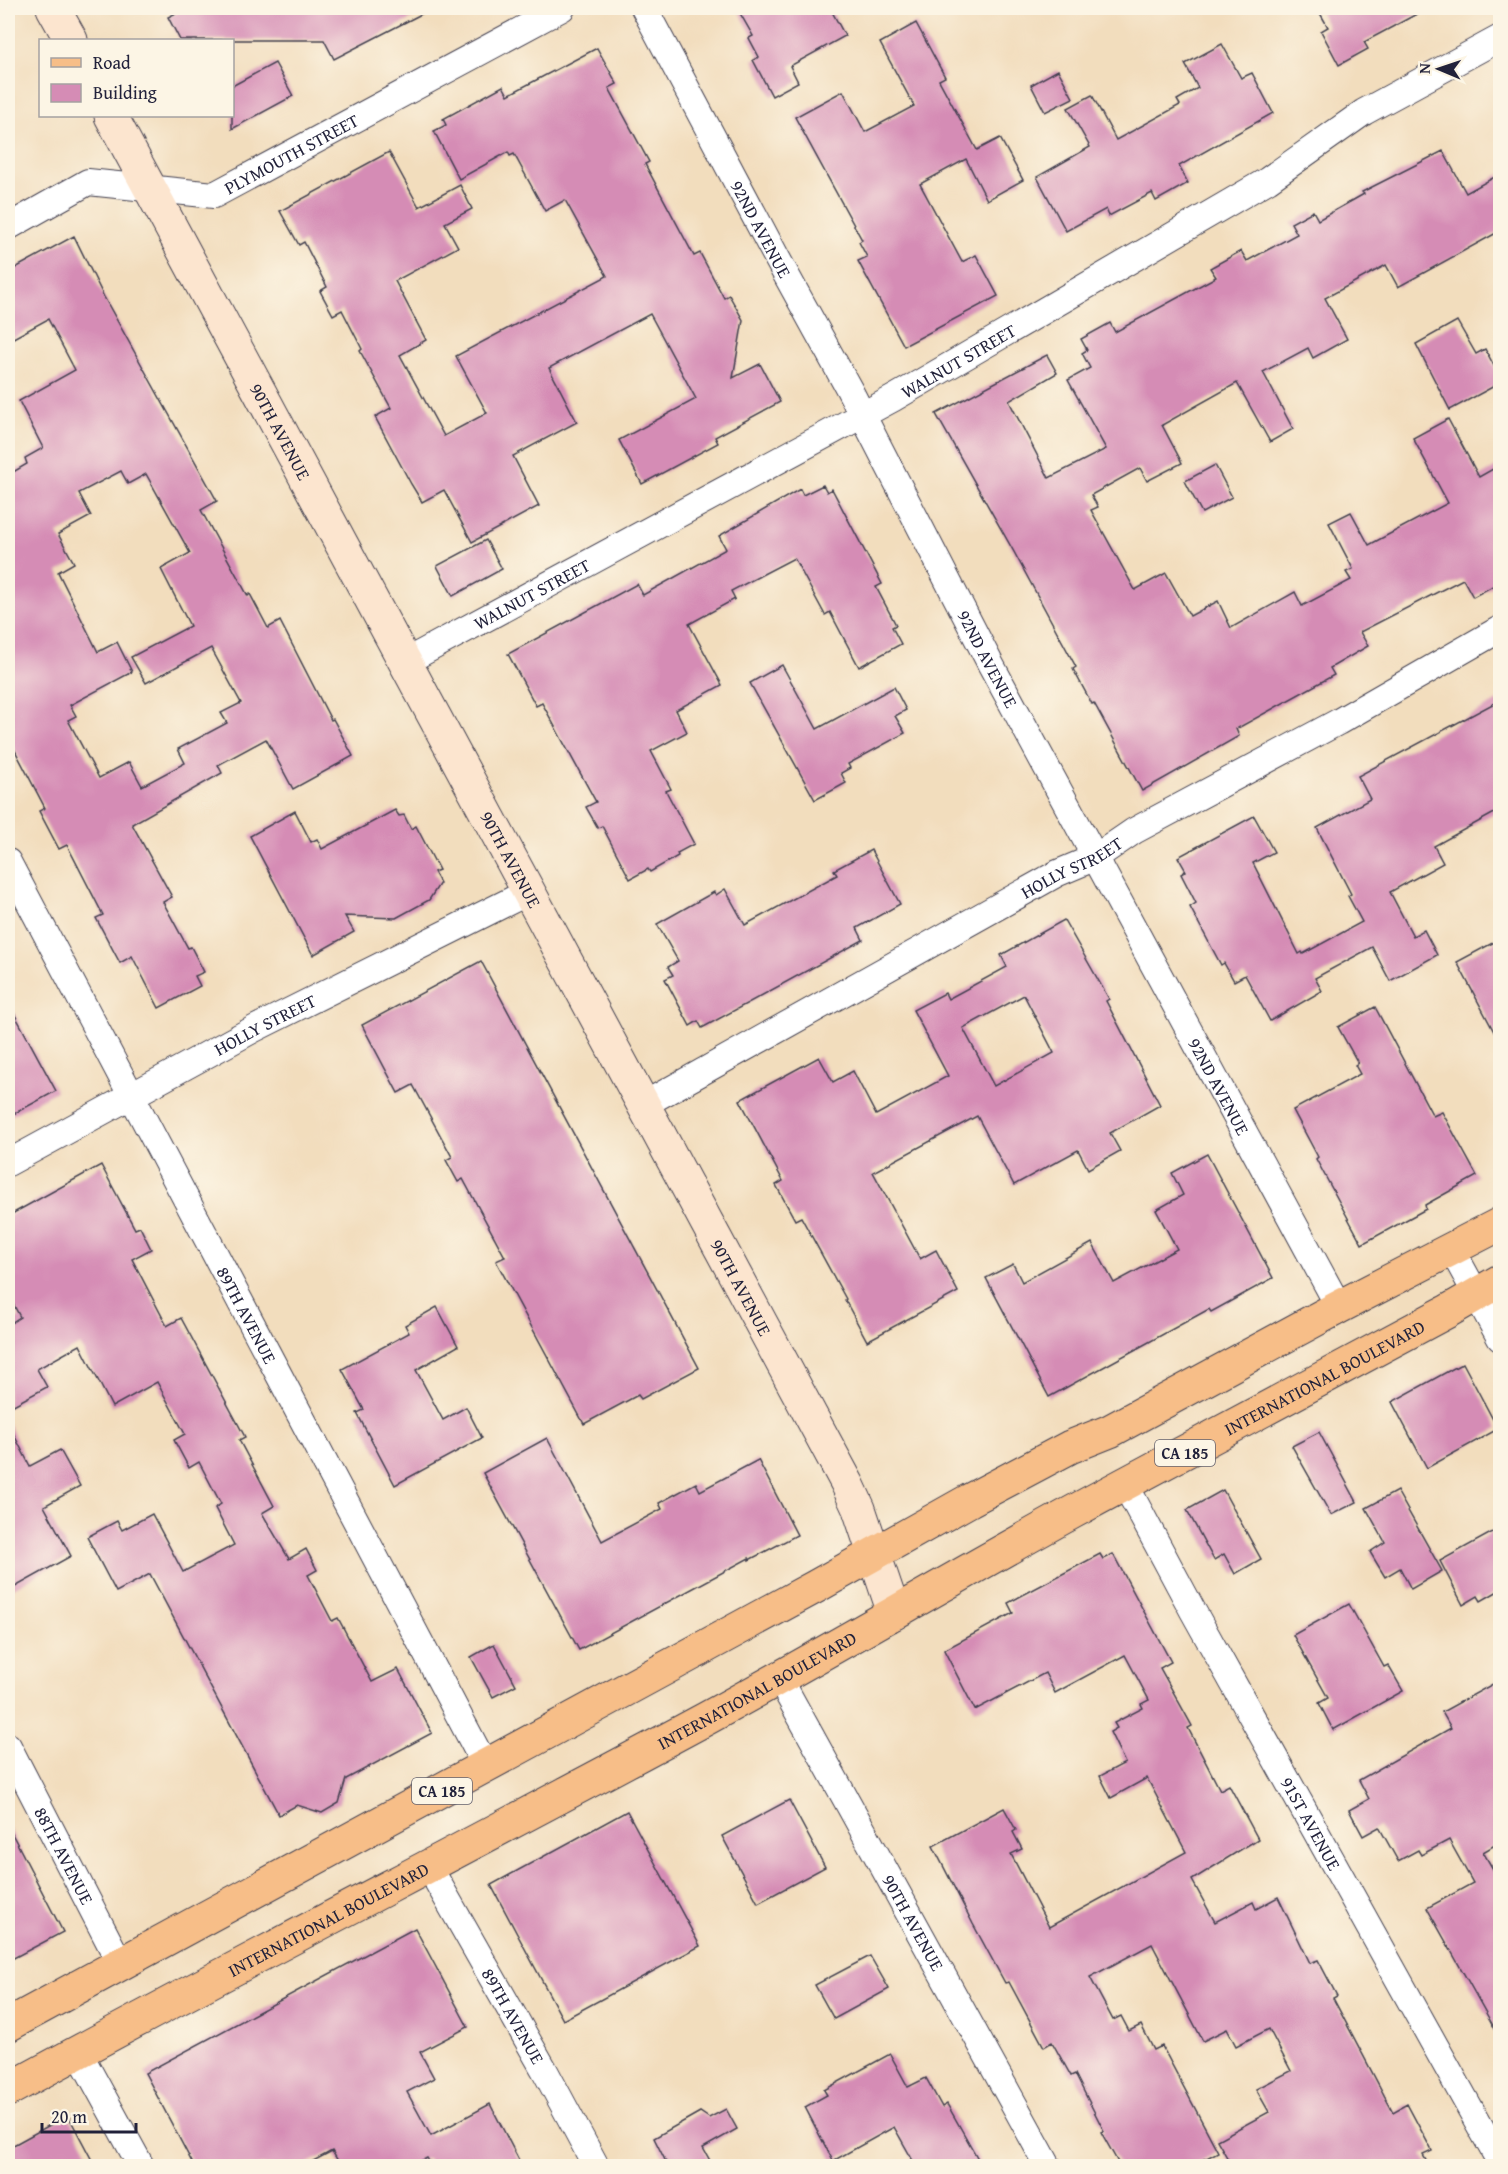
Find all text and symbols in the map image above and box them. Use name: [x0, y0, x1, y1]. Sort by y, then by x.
legend: [39, 39, 234, 117]
north arrow: [1409, 39, 1469, 99]
text: Road: [93, 49, 131, 76]
text: N: [1412, 62, 1436, 74]
text: Building: [93, 79, 157, 106]
street label: PLYMOUTH STREET: [219, 106, 363, 201]
street label: 92ND AVENUE: [724, 175, 799, 282]
street label: WALNUT STREET: [896, 316, 1021, 405]
street label: 90TH AVENUE: [244, 378, 318, 485]
street label: WALNUT STREET: [469, 551, 595, 636]
street label: 92ND AVENUE: [951, 605, 1025, 712]
street label: 90TH AVENUE: [474, 806, 548, 912]
street label: HOLLY STREET: [1015, 829, 1128, 905]
street label: HOLLY STREET: [209, 987, 321, 1062]
street label: 92ND AVENUE: [1182, 1033, 1257, 1140]
street label: 90TH AVENUE: [704, 1234, 779, 1340]
street label: 89TH AVENUE: [210, 1261, 284, 1368]
street label: INTERNATIONAL BOULEVARD: [1219, 1313, 1429, 1442]
road number: CA 185: [1155, 1440, 1215, 1466]
street label: INTERNATIONAL BOULEVARD: [652, 1624, 861, 1756]
street label: 91ST AVENUE: [1274, 1772, 1348, 1875]
road number: CA 185: [412, 1778, 472, 1804]
street label: 88TH AVENUE: [28, 1802, 101, 1909]
street label: INTERNATIONAL BOULEVARD: [223, 1855, 434, 1983]
street label: 90TH AVENUE: [876, 1869, 951, 1976]
street label: 89TH AVENUE: [475, 1963, 552, 2069]
scale bar: [42, 2096, 136, 2134]
text: 20 m: [51, 2103, 87, 2130]

